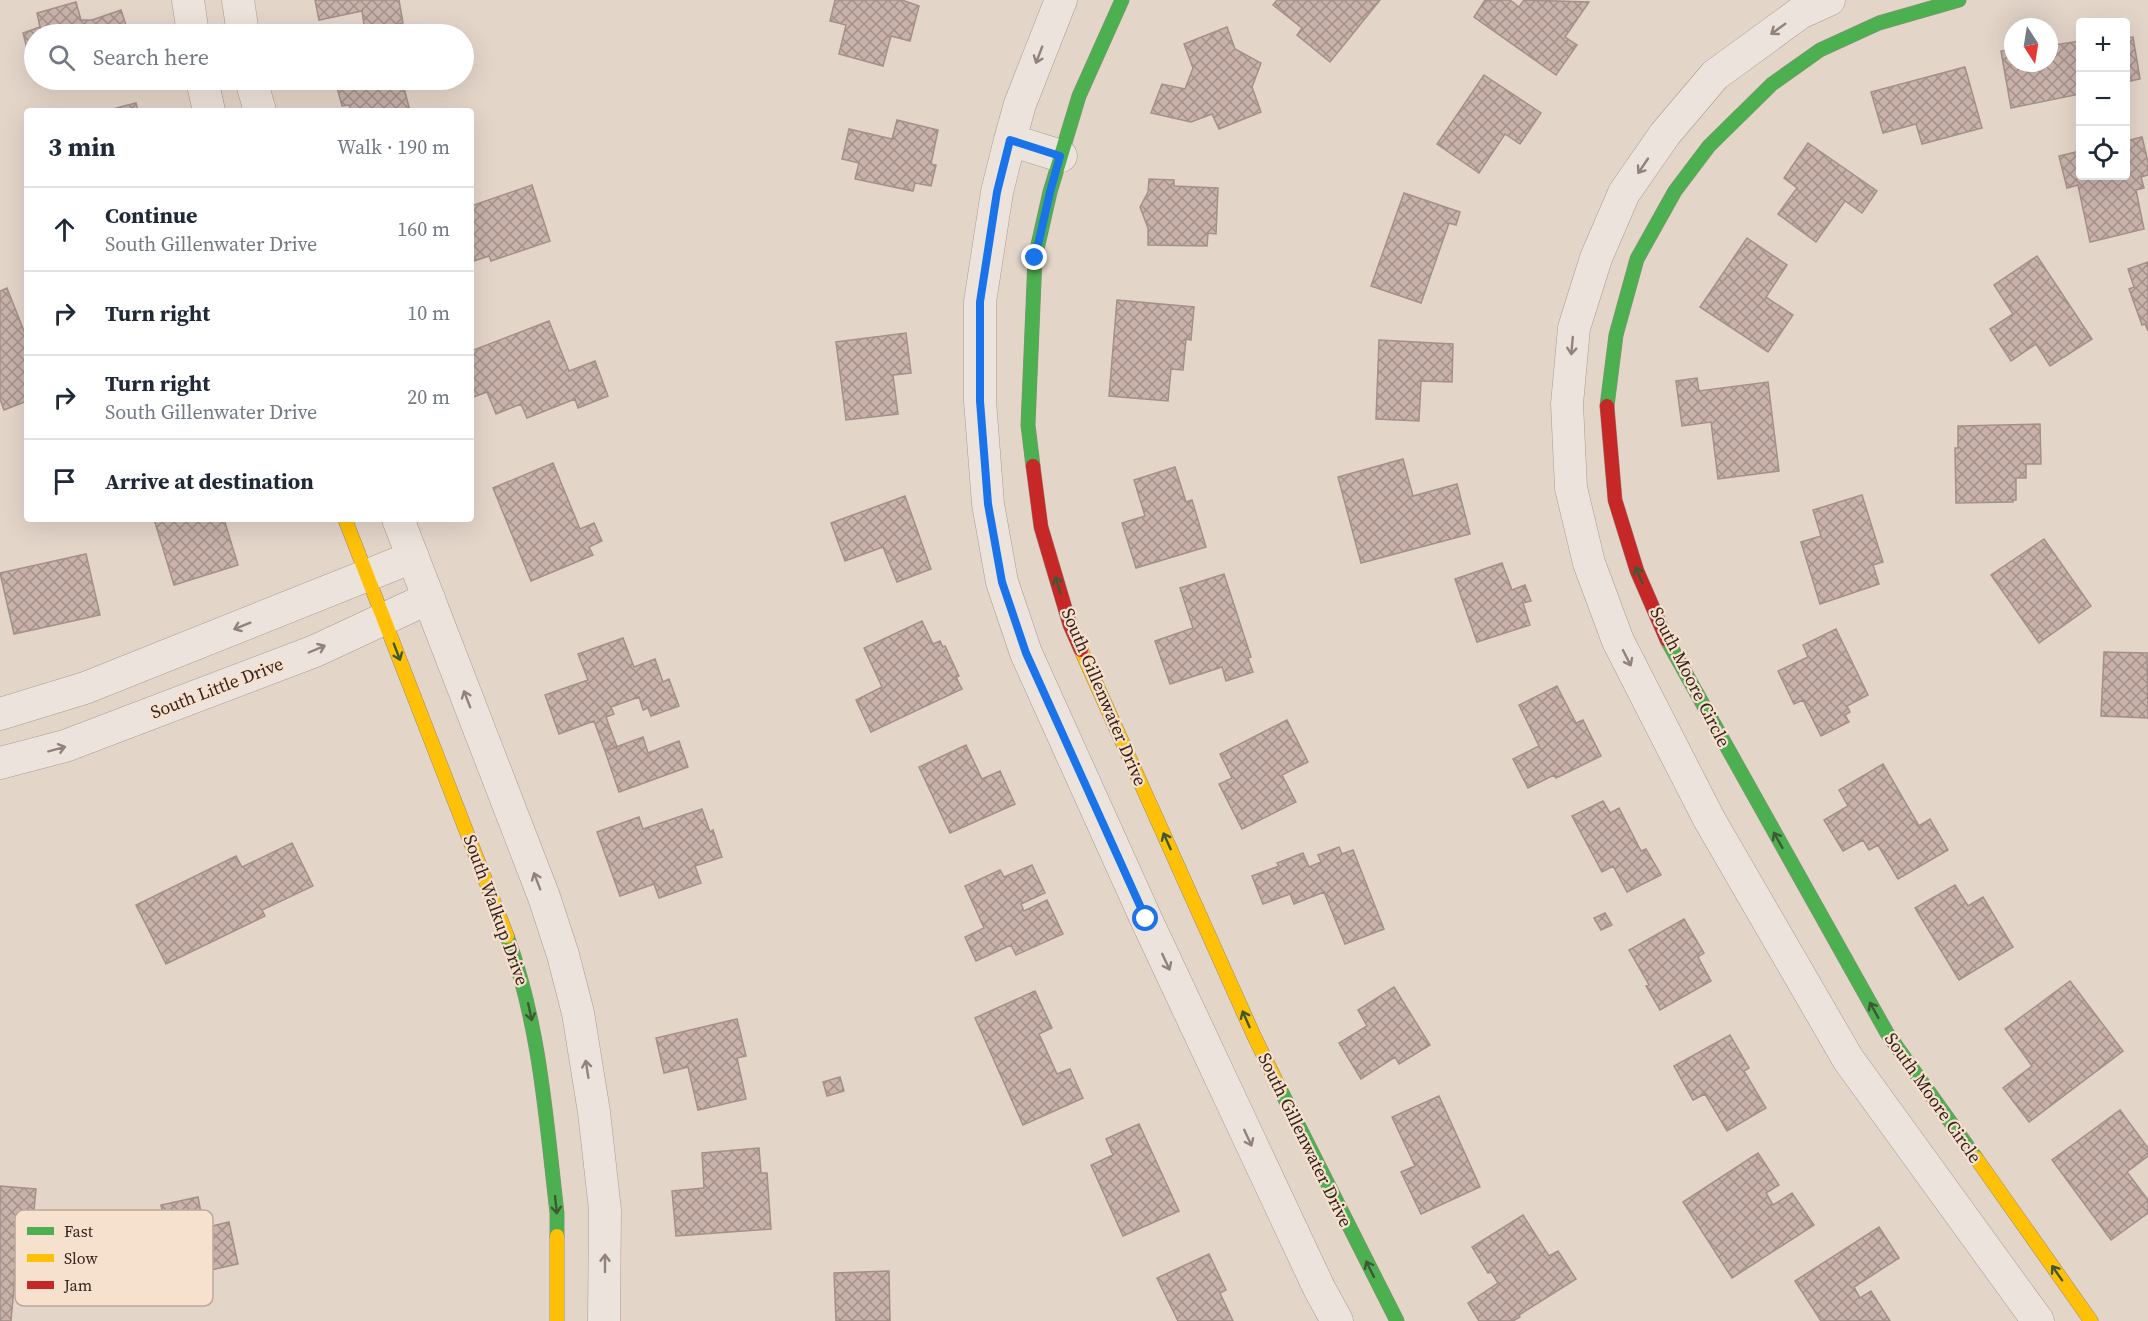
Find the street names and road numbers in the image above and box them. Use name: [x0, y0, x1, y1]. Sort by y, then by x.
street label: South Moore Circle: [1644, 602, 1737, 751]
street label: South Gillenwater Drive: [1056, 604, 1153, 790]
street label: South Little Drive: [147, 651, 287, 724]
street label: South Walkup Drive: [458, 831, 535, 989]
street label: South Moore Circle: [1879, 1027, 1988, 1168]
street label: South Gillenwater Drive: [1252, 1048, 1359, 1231]

